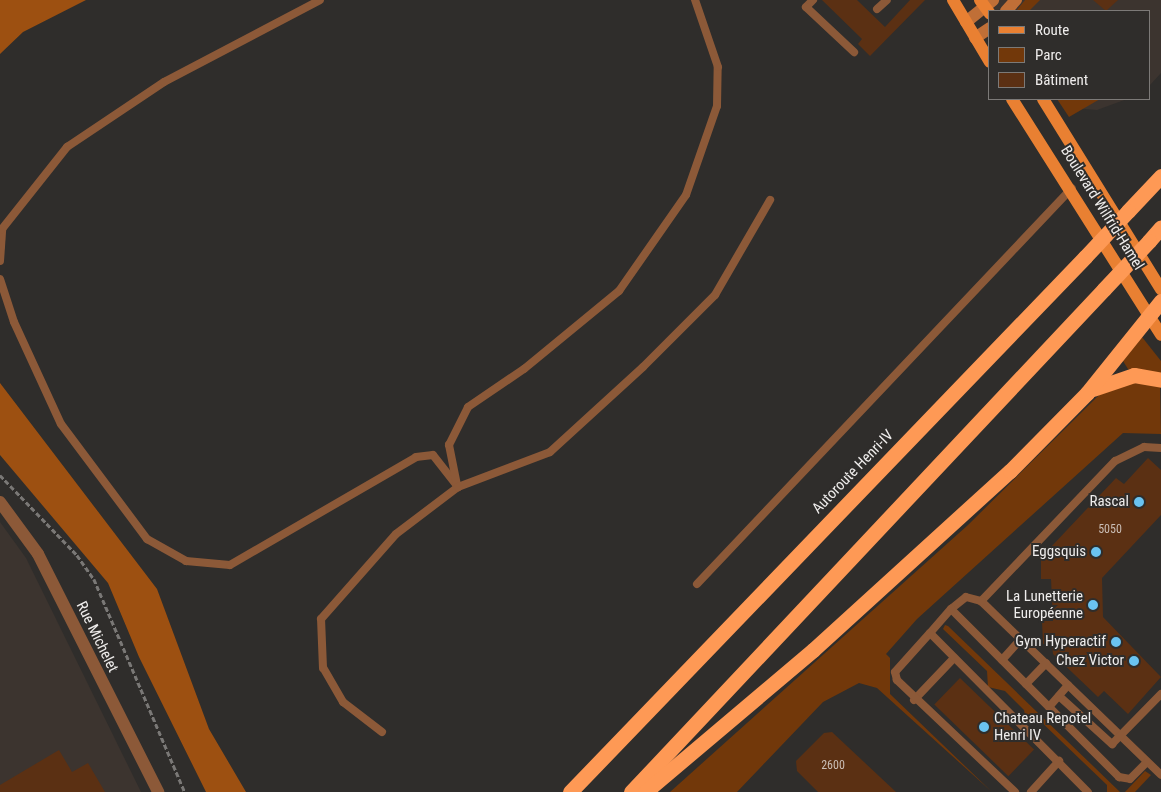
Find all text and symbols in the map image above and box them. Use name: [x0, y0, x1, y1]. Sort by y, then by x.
legend: [988, 10, 1151, 100]
text: Route: [1035, 21, 1069, 39]
text: Parc: [1035, 46, 1062, 64]
text: Bâtiment: [1035, 71, 1088, 89]
street label: Boulevard Wilfrid-Hamel: [1057, 143, 1147, 273]
street label: Autoroute Henri-IV: [809, 426, 897, 518]
place label: Rascal: [1089, 493, 1129, 511]
marker: Rascal: [1133, 496, 1145, 508]
house number: 5050: [1098, 523, 1122, 537]
place label: Eggsquis: [1032, 543, 1086, 561]
marker: Eggsquis: [1090, 546, 1102, 558]
place label: La Lunetterie Européenne: [1006, 587, 1083, 622]
street label: Rue Michelet: [72, 599, 122, 675]
marker: La Lunetterie Européenne: [1087, 599, 1099, 611]
place label: Gym Hyperactif: [1015, 633, 1106, 651]
marker: Gym Hyperactif: [1110, 636, 1122, 648]
place label: Chez Victor: [1056, 652, 1124, 670]
marker: Chez Victor: [1128, 655, 1140, 667]
place label: Chateau Repotel Henri IV: [994, 709, 1091, 744]
marker: Chateau Repotel Henri IV: [978, 721, 990, 733]
house number: 2600: [821, 759, 845, 773]

